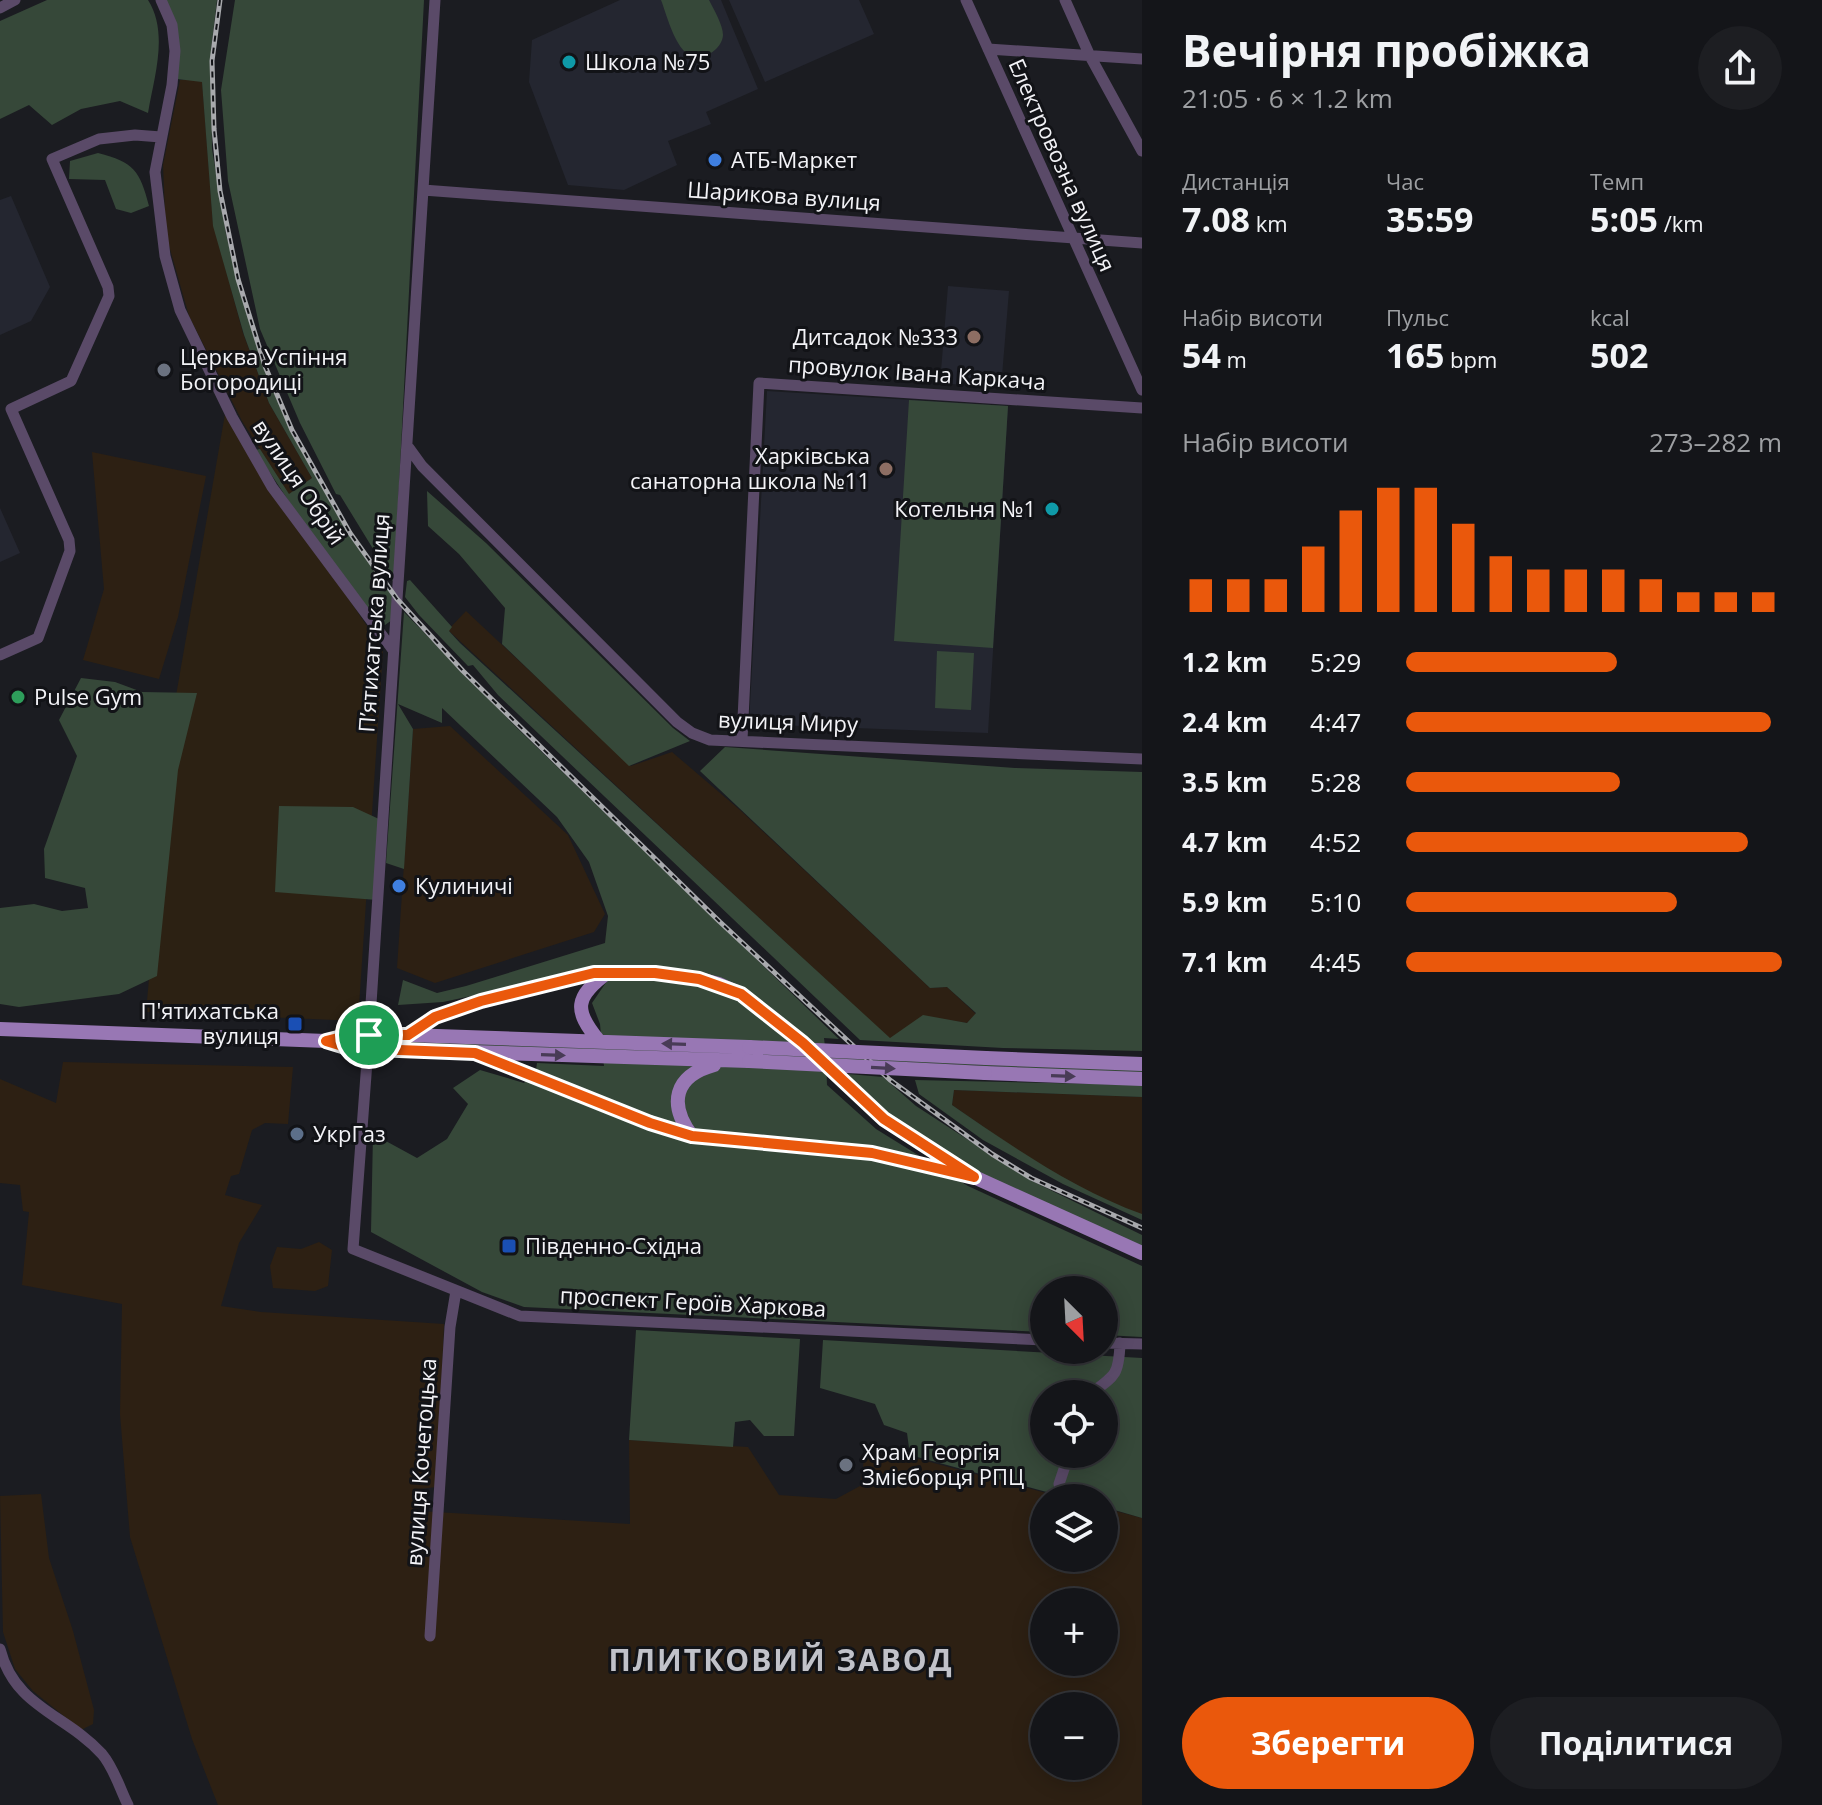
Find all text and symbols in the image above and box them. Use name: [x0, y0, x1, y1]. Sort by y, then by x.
text: Вечірня пробіжка: [1182, 20, 1591, 80]
button: share: [1698, 26, 1782, 110]
place label: Школа №75: [585, 46, 710, 76]
marker: Школа №75: [560, 53, 578, 71]
street label: Електровозна вулиця: [1002, 53, 1123, 276]
text: 21:05 · 6 × 1.2 km: [1182, 80, 1393, 116]
place label: АТБ-Маркет: [731, 144, 857, 174]
marker: АТБ-Маркет: [706, 151, 724, 169]
text: Дистанція: [1182, 166, 1290, 196]
text: Час: [1386, 166, 1424, 196]
text: Темп: [1590, 166, 1644, 196]
street label: Шарикова вулиця: [686, 173, 882, 217]
text: 7.08: [1182, 196, 1250, 242]
text: 35:59: [1386, 196, 1473, 242]
text: 5:05: [1590, 196, 1658, 242]
text: km: [1250, 208, 1288, 238]
text: /km: [1658, 208, 1704, 238]
text: Набір висоти: [1182, 302, 1323, 332]
text: Пульс: [1386, 302, 1449, 332]
text: kcal: [1590, 302, 1630, 332]
place label: Дитсадок №333: [793, 321, 958, 351]
marker: Дитсадок №333: [965, 328, 983, 346]
text: 54: [1182, 332, 1221, 378]
text: 165: [1386, 332, 1444, 378]
text: 502: [1590, 332, 1648, 378]
place label: Церква Успіння Богородиці: [180, 341, 347, 396]
text: m: [1221, 344, 1247, 374]
text: bpm: [1444, 344, 1497, 374]
street label: провулок Івана Каркача: [787, 348, 1047, 396]
marker: Церква Успіння Богородиці: [155, 361, 173, 379]
street label: вулиця Обрій: [247, 413, 353, 550]
text: Набір висоти: [1182, 424, 1349, 460]
text: 273–282 m: [1649, 424, 1782, 460]
place label: Харківська санаторна школа №11: [630, 440, 870, 495]
marker: Харківська санаторна школа №11: [877, 460, 895, 478]
place label: Котельня №1: [894, 493, 1036, 523]
marker: Котельня №1: [1043, 500, 1061, 518]
street label: П’ятихатська вулиця: [350, 512, 396, 733]
text: 1.2 km: [1182, 644, 1268, 680]
text: 5:29: [1310, 644, 1361, 680]
place label: Pulse Gym: [34, 681, 142, 711]
marker: Pulse Gym: [9, 688, 27, 706]
street label: вулиця Миру: [717, 704, 860, 738]
text: 2.4 km: [1182, 704, 1268, 740]
text: 4:47: [1310, 704, 1361, 740]
text: 3.5 km: [1182, 764, 1268, 800]
text: 5:28: [1310, 764, 1361, 800]
text: 4.7 km: [1182, 824, 1268, 860]
text: 4:52: [1310, 824, 1361, 860]
place label: Кулиничі: [415, 870, 513, 900]
marker: Кулиничі: [390, 877, 408, 895]
text: 5.9 km: [1182, 884, 1268, 920]
text: 5:10: [1310, 884, 1361, 920]
text: 7.1 km: [1182, 944, 1268, 980]
text: 4:45: [1310, 944, 1361, 980]
place label: П'ятихатська вулиця: [140, 995, 279, 1050]
pin: [335, 1001, 403, 1069]
icon: arrive: [347, 1013, 391, 1057]
marker: П'ятихатська вулиця: [286, 1015, 304, 1033]
one-way arrow: [661, 1037, 686, 1050]
one-way arrow: [541, 1049, 566, 1062]
one-way arrow: [871, 1061, 896, 1074]
one-way arrow: [1051, 1069, 1076, 1082]
place label: УкрГаз: [313, 1118, 386, 1148]
marker: УкрГаз: [288, 1125, 306, 1143]
place label: Південно-Східна: [525, 1230, 702, 1260]
marker: Південно-Східна: [500, 1237, 518, 1255]
north arrow: [1030, 1276, 1118, 1364]
map controls: [1030, 1276, 1118, 1780]
street label: проспект Героїв Харкова: [559, 1279, 827, 1323]
street label: вулиця Кочетоцька: [398, 1357, 442, 1567]
button: locate: [1030, 1380, 1118, 1468]
place label: Храм Георгія Змієборця РПЦ: [862, 1436, 1024, 1491]
marker: Храм Георгія Змієборця РПЦ: [837, 1456, 855, 1474]
button: layers: [1030, 1484, 1118, 1572]
button: +: [1030, 1588, 1118, 1676]
district label: ПЛИТКОВИЙ ЗАВОД: [608, 1639, 954, 1680]
button: −: [1030, 1692, 1118, 1780]
button: Зберегти: [1182, 1697, 1474, 1789]
button: Поділитися: [1490, 1697, 1782, 1789]

